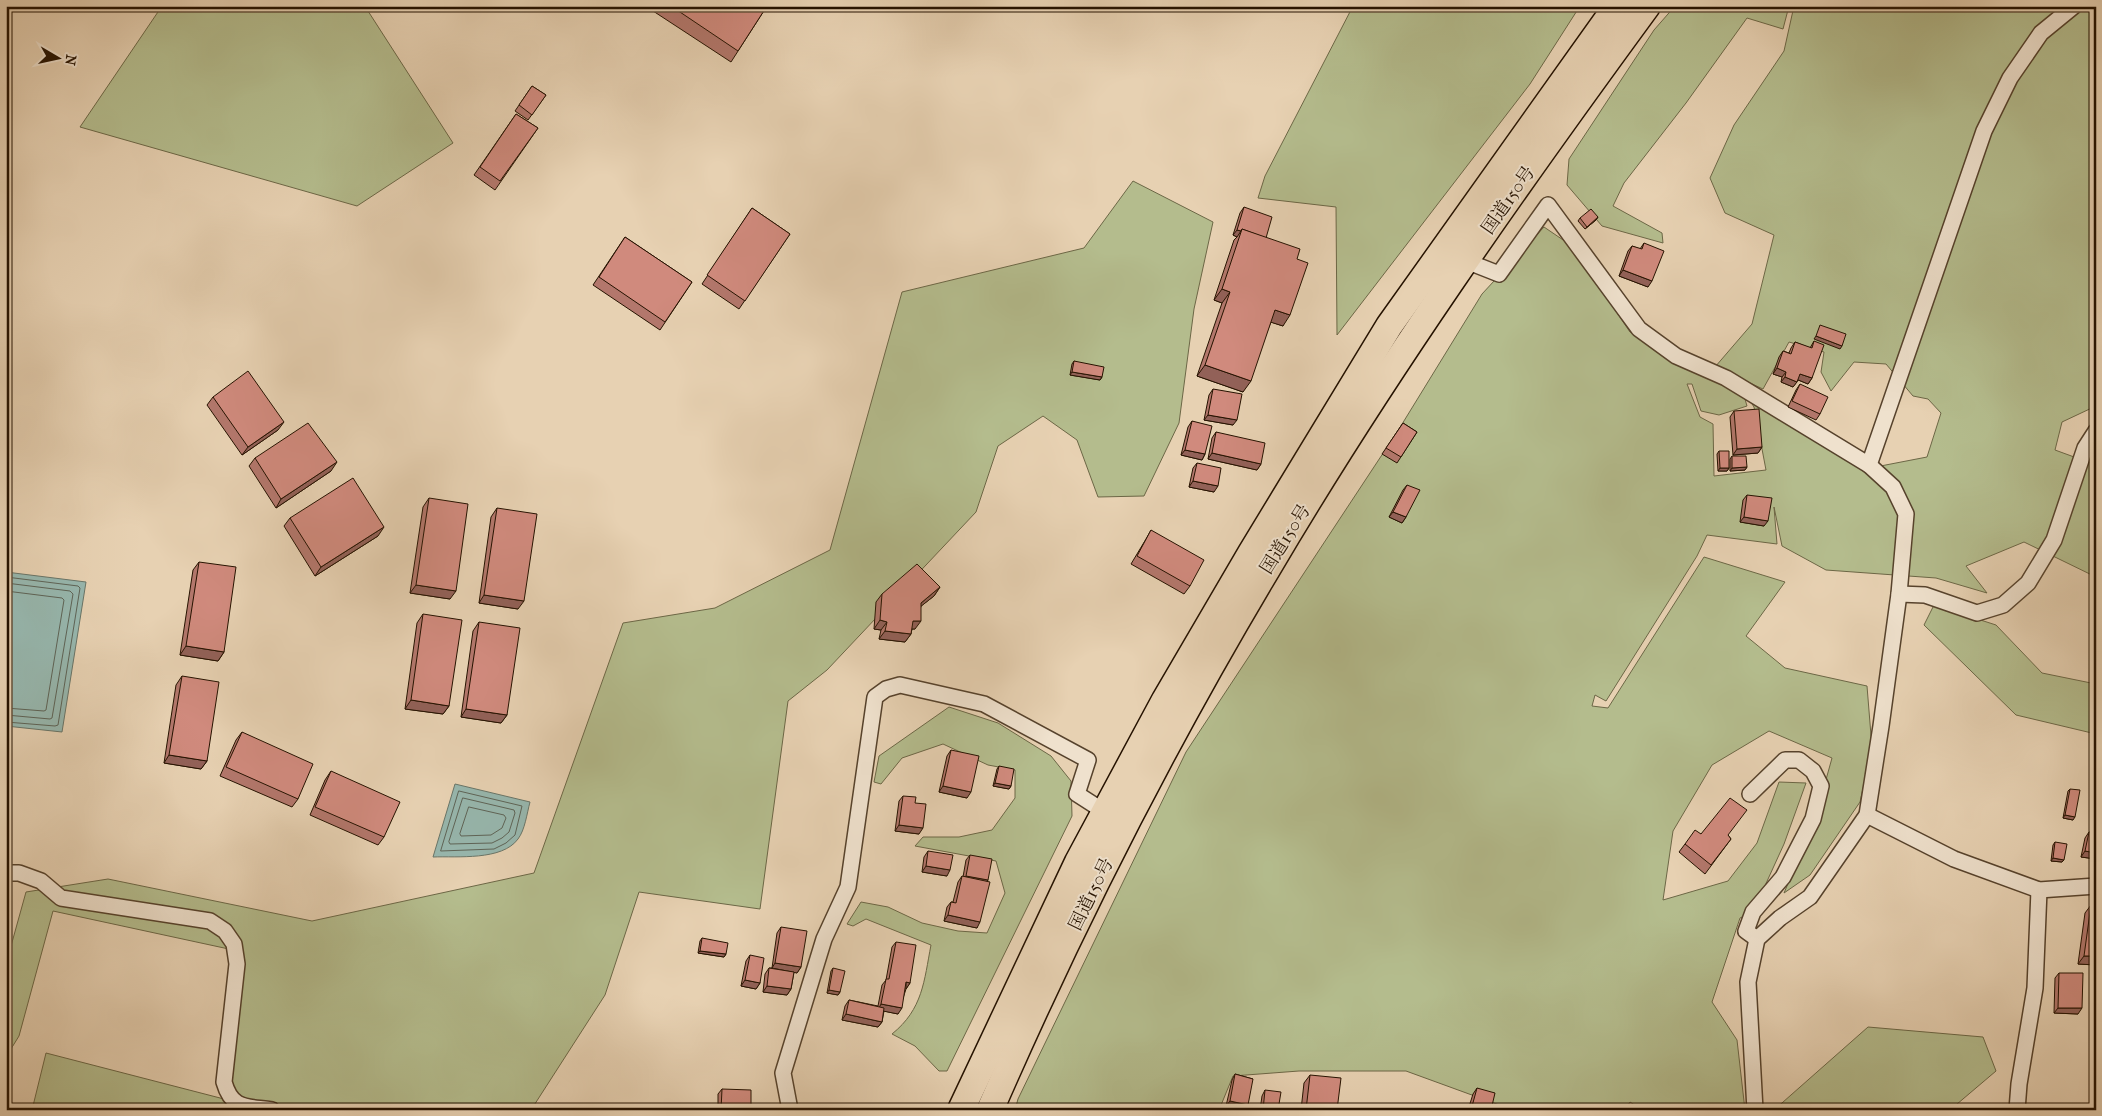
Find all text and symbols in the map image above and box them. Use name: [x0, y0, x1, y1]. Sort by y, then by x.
north arrow: [32, 32, 82, 82]
text: N: [61, 53, 80, 67]
street label: 国道150号: [1477, 162, 1539, 238]
street label: 国道150号: [1256, 501, 1315, 578]
street label: 国道150号: [1065, 855, 1118, 934]

